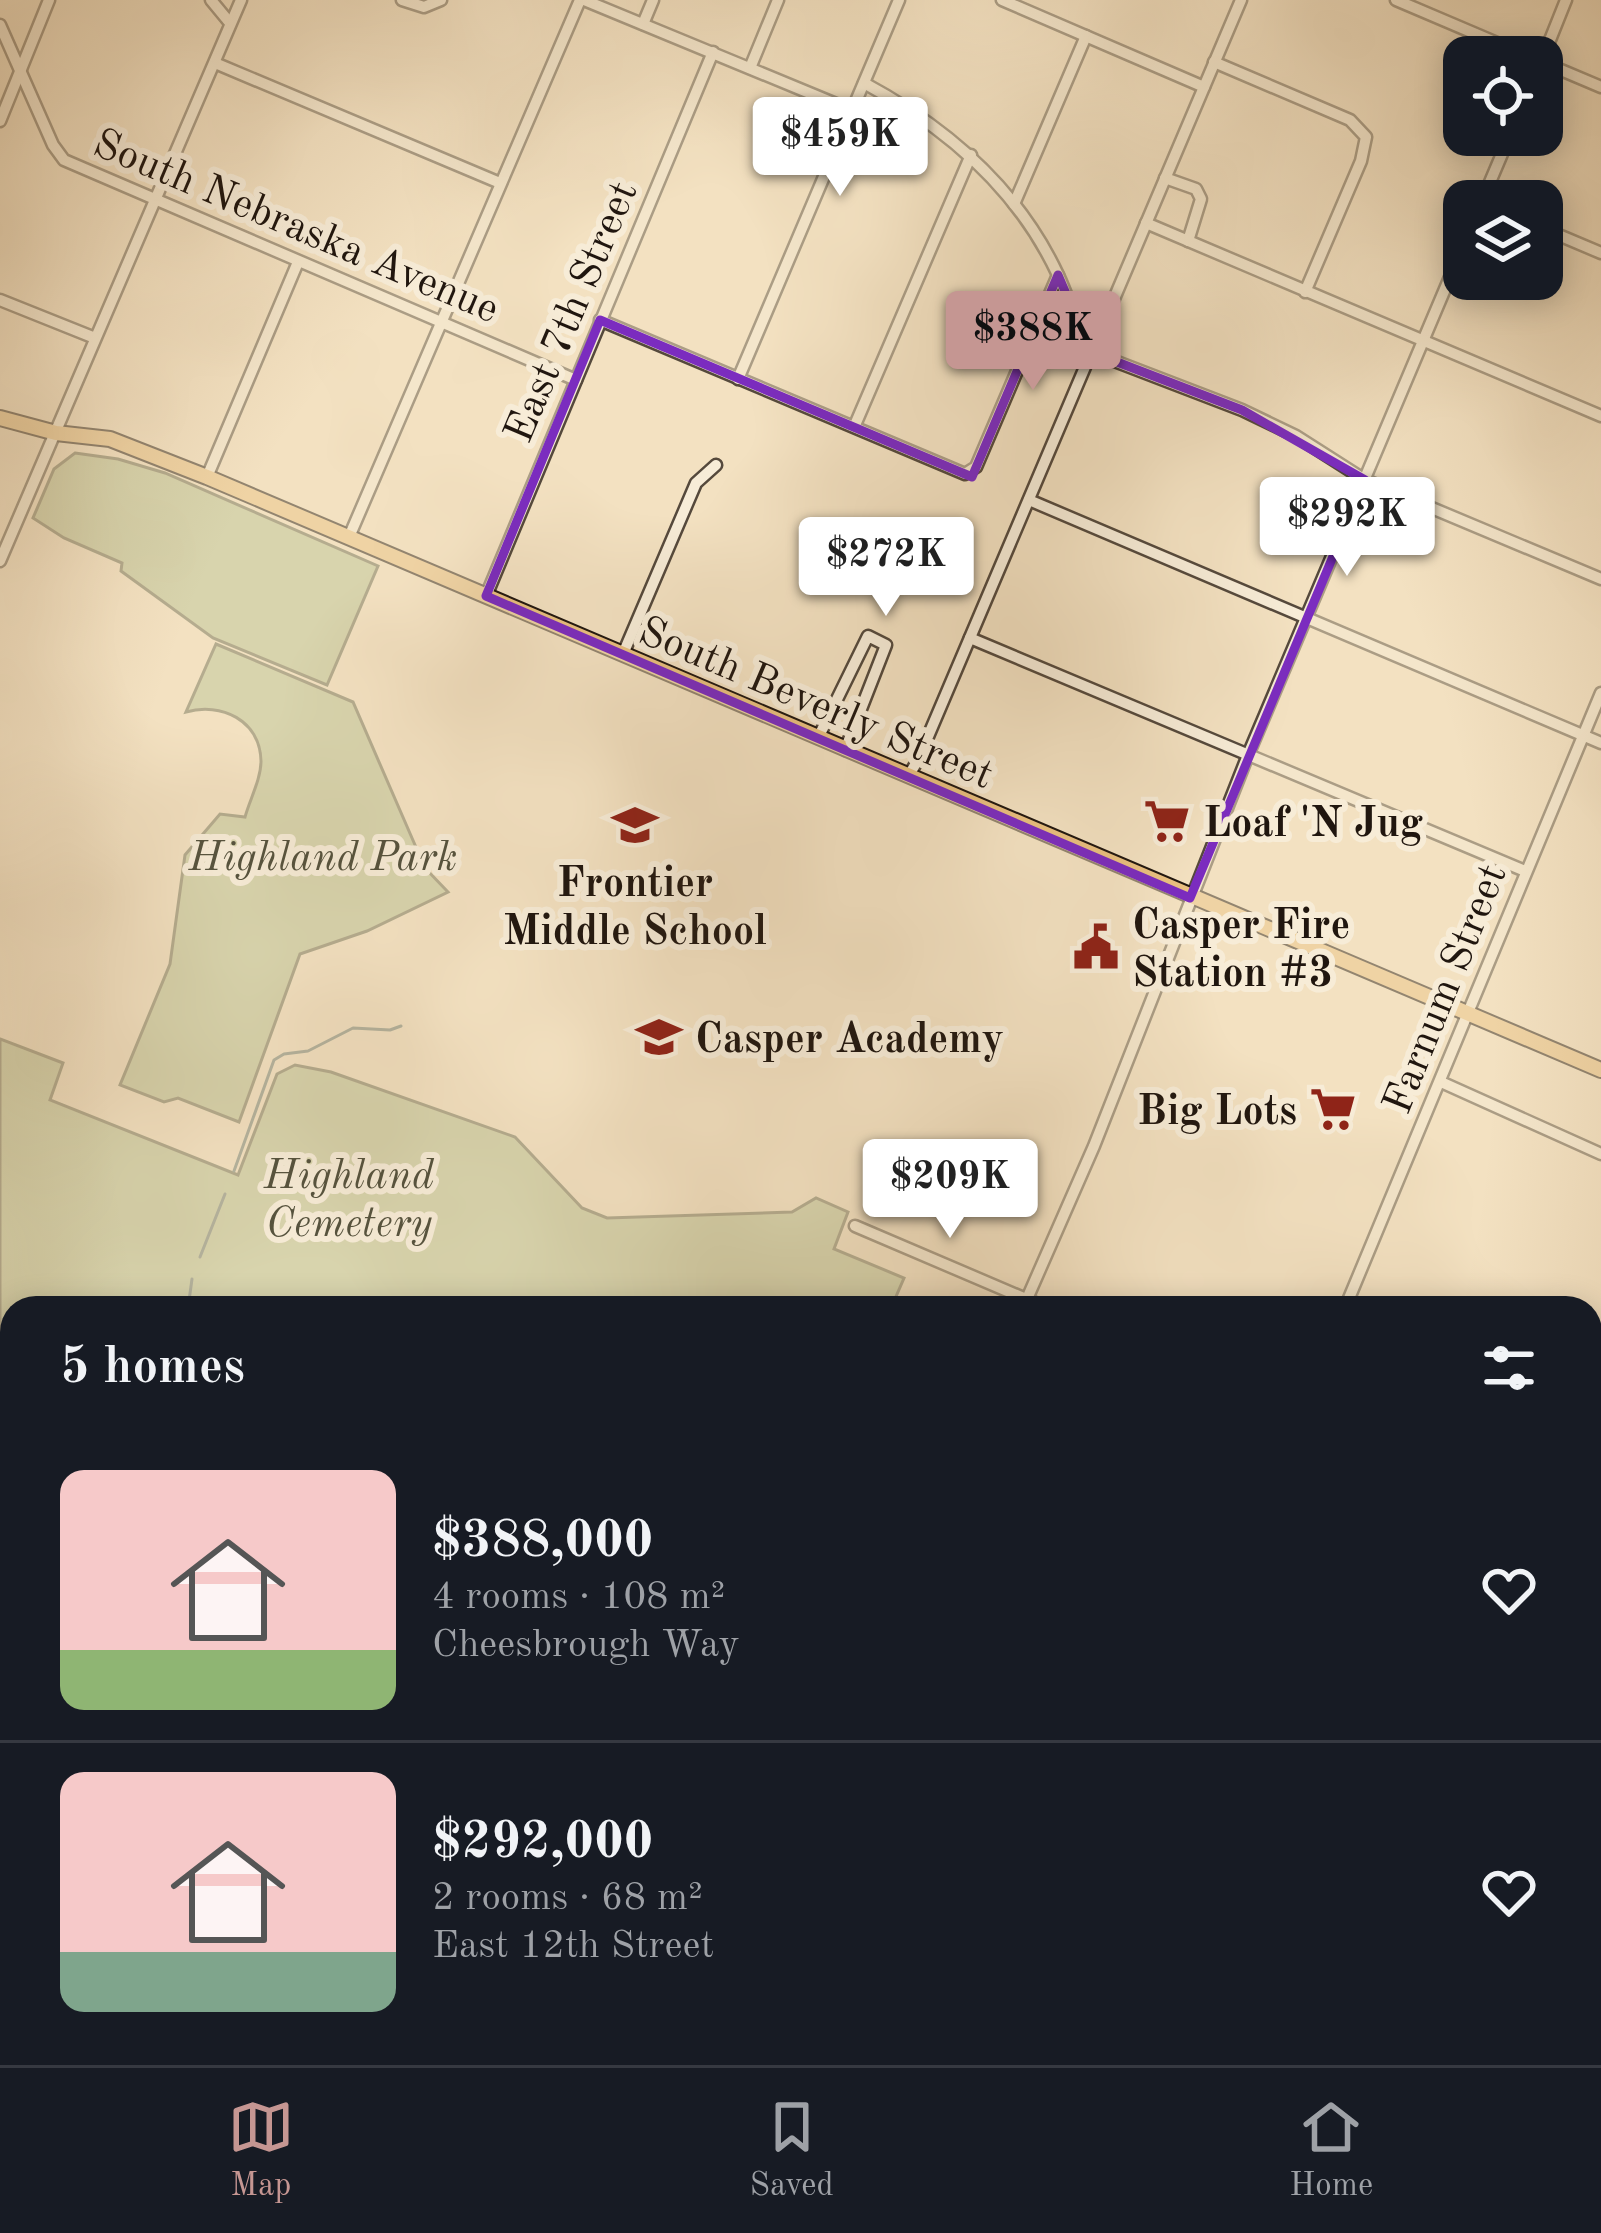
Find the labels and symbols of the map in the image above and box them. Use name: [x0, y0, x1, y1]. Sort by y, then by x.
pin: $459K: [756, 97, 924, 199]
street label: South Nebraska Avenue: [87, 123, 504, 332]
street label: East 7th Street: [499, 176, 647, 449]
pin: $388K: [949, 291, 1117, 393]
pin: $292K: [1263, 477, 1431, 579]
pin: $272K: [802, 517, 970, 619]
street label: South Beverly Street: [632, 611, 999, 798]
supermarket icon: Loaf 'N Jug: [1142, 796, 1192, 846]
school or university icon: Frontier Middle School: [610, 800, 660, 850]
place label: Loaf 'N Jug: [1203, 804, 1423, 846]
park label: Highland Park: [188, 838, 457, 880]
street label: Farnum Street: [1378, 859, 1516, 1120]
place label: Frontier Middle School: [503, 864, 767, 954]
place label: Casper Fire Station #3: [1132, 906, 1350, 996]
public building icon: Casper Fire Station #3: [1071, 922, 1121, 972]
school or university icon: Casper Academy: [634, 1012, 684, 1062]
place label: Casper Academy: [695, 1020, 1004, 1062]
supermarket icon: Big Lots: [1308, 1084, 1358, 1134]
place label: Big Lots: [1137, 1092, 1297, 1134]
pin: $209K: [866, 1139, 1034, 1241]
park label: Highland Cemetery: [263, 1156, 435, 1246]

